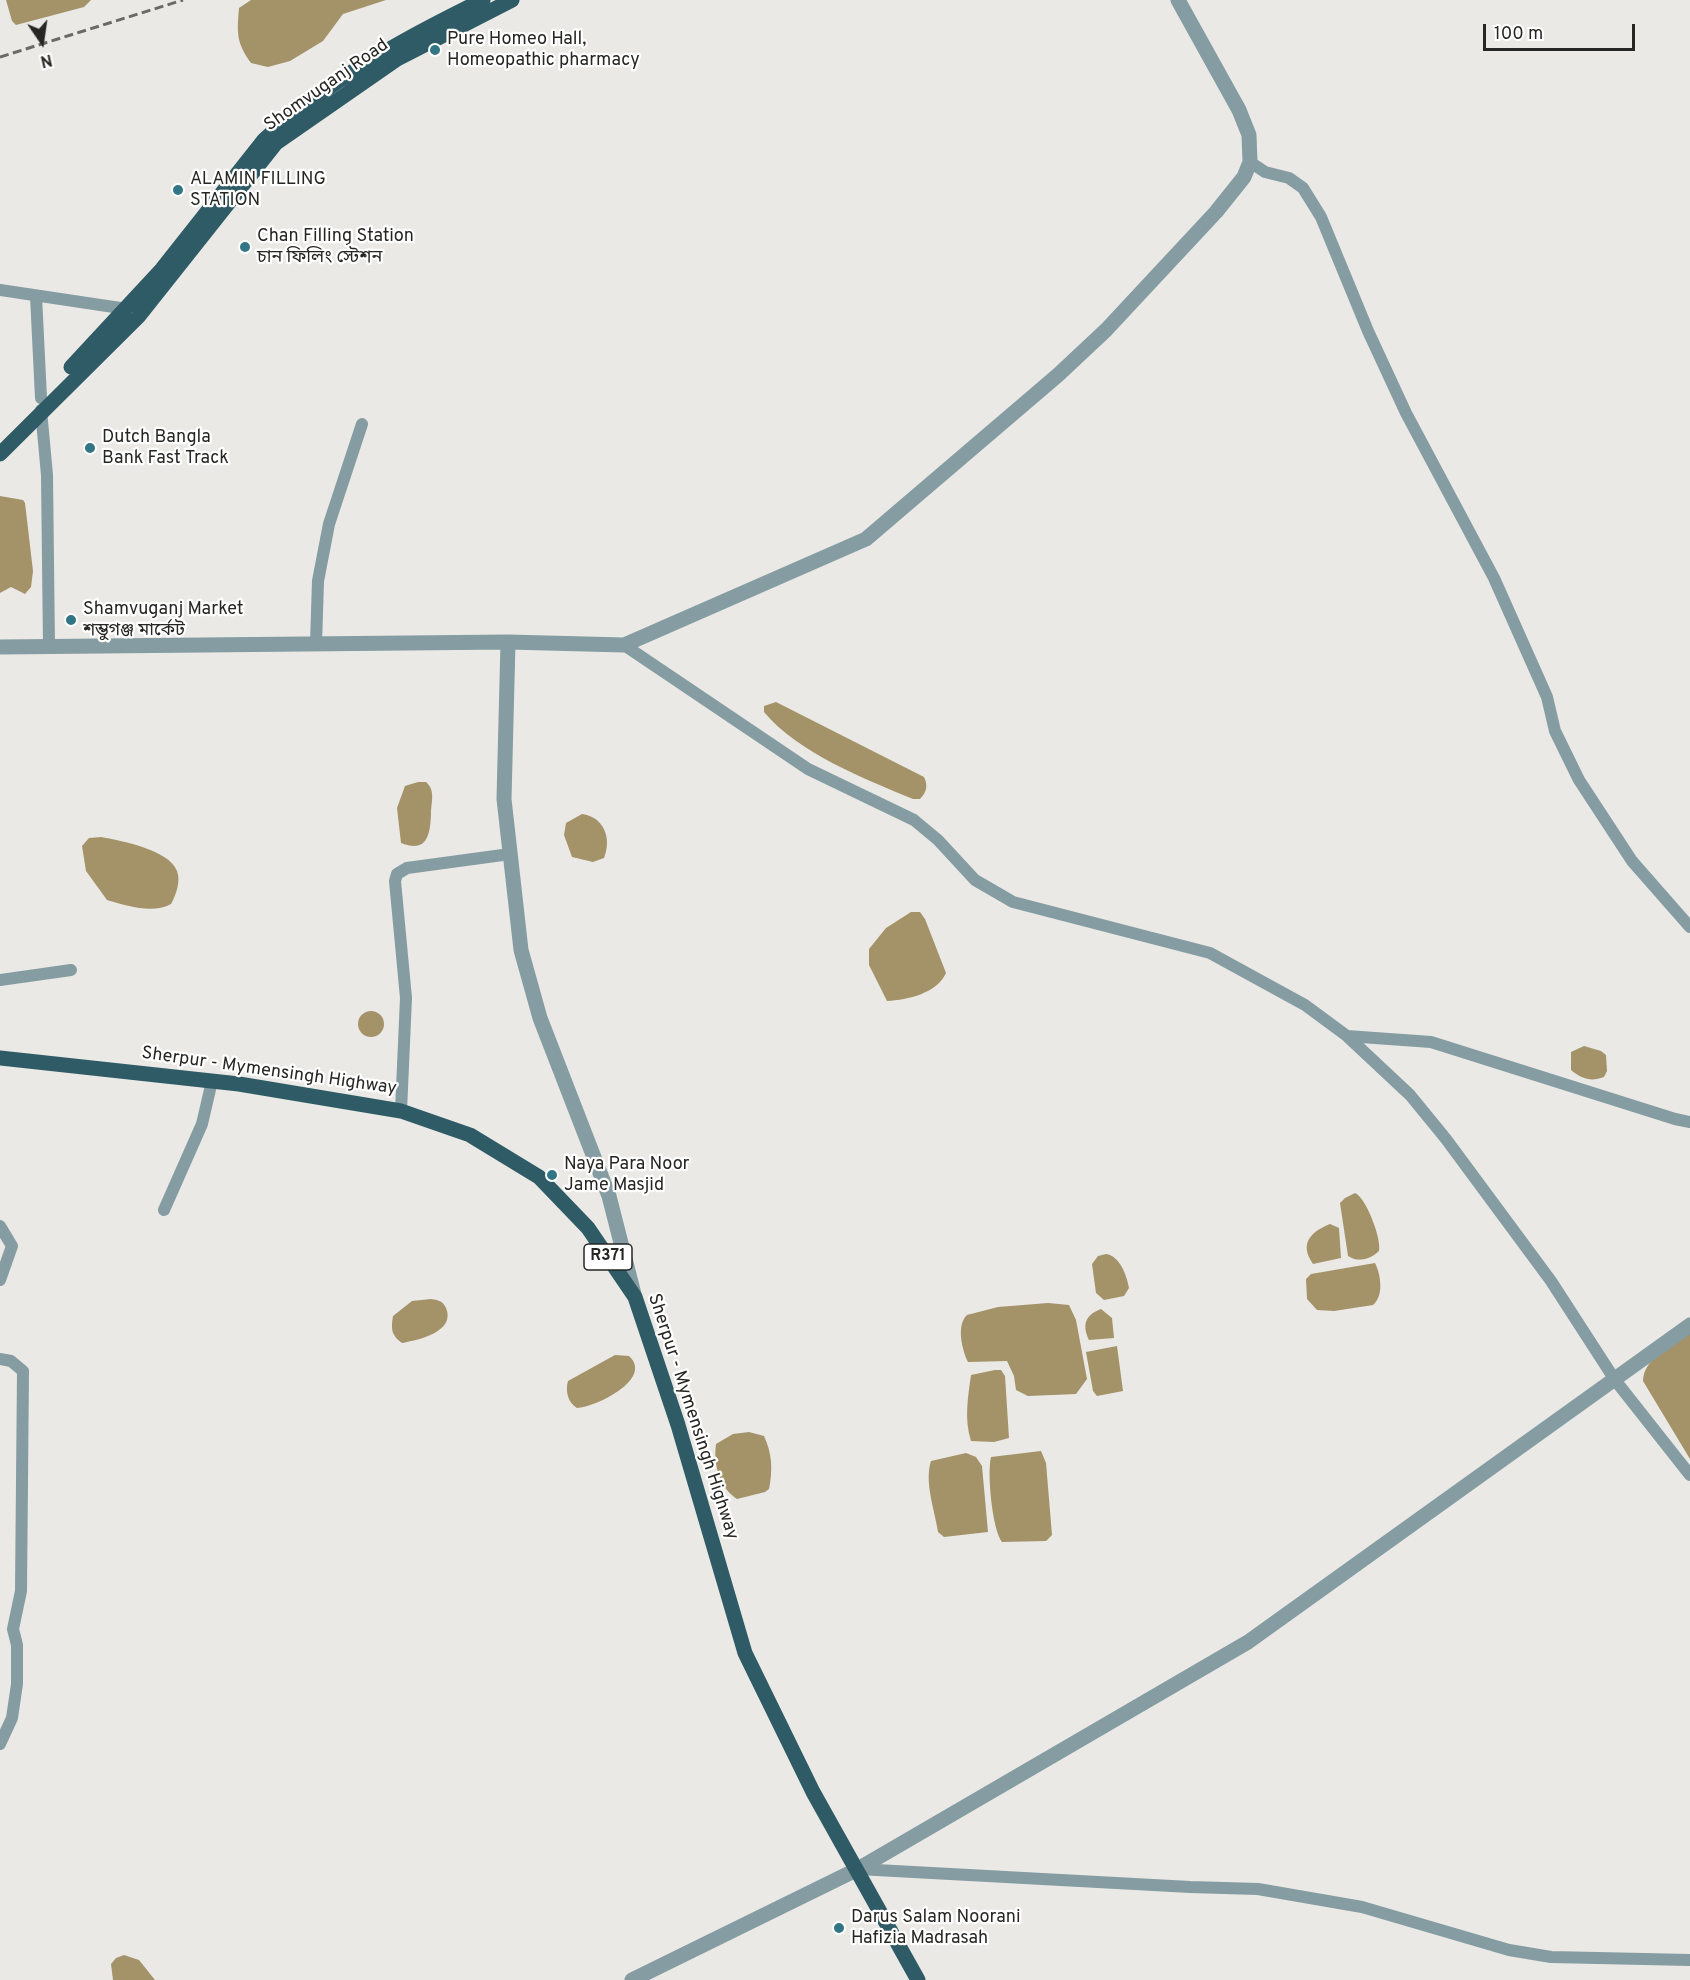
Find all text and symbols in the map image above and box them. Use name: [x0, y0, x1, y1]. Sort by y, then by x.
north arrow: [12, 12, 72, 72]
scale bar: [1486, 12, 1638, 50]
text: 100 m: [1494, 23, 1543, 46]
place label: Pure Homeo Hall, Homeopathic pharmacy: [447, 29, 640, 72]
street label: Shomvuganj Road: [261, 35, 393, 137]
marker: Pure Homeo Hall, Homeopathic pharmacy: [428, 43, 442, 57]
text: N: [38, 49, 54, 71]
place label: ALAMIN FILLING STATION: [190, 169, 326, 212]
marker: ALAMIN FILLING STATION: [171, 183, 185, 197]
place label: Chan Filling Station চান ফিলিং স্টেশন: [257, 226, 414, 268]
marker: Chan Filling Station চান ফিলিং স্টেশন: [238, 240, 252, 254]
place label: Dutch Bangla Bank Fast Track: [102, 427, 229, 470]
marker: Dutch Bangla Bank Fast Track: [83, 441, 97, 455]
place label: Shamvuganj Market শম্ভুগঞ্জ মার্কেট: [83, 599, 243, 642]
marker: Shamvuganj Market শম্ভুগঞ্জ মার্কেট: [64, 613, 78, 627]
street label: Sherpur - Mymensingh Highway: [140, 1043, 398, 1101]
place label: Naya Para Noor Jame Masjid: [564, 1154, 690, 1196]
marker: Naya Para Noor Jame Masjid: [545, 1168, 559, 1182]
road number: R371: [584, 1244, 632, 1270]
street label: Sherpur - Mymensingh Highway: [642, 1291, 742, 1543]
place label: Darus Salam Noorani Hafizia Madrasah: [851, 1907, 1021, 1950]
marker: Darus Salam Noorani Hafizia Madrasah: [832, 1921, 846, 1935]

